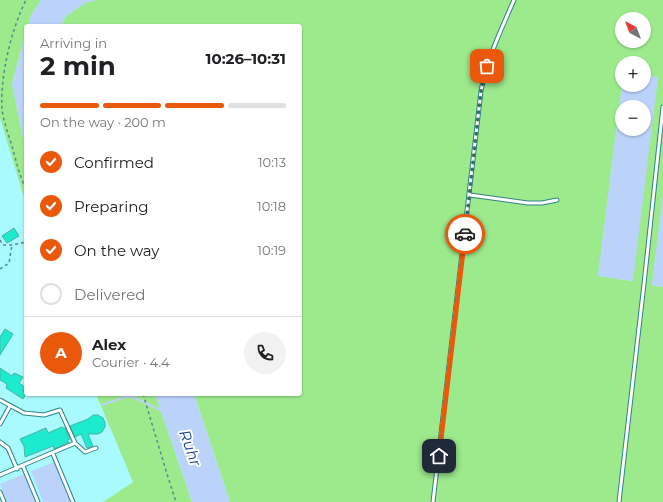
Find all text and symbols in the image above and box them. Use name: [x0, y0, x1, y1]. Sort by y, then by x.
north arrow: [615, 12, 651, 48]
map controls: [615, 12, 651, 136]
text: Arriving in: [40, 35, 107, 51]
text: 10:26–10:31: [206, 49, 286, 68]
pin: [470, 49, 504, 83]
text: 2 min: [40, 50, 116, 82]
icon: bag: [476, 55, 498, 77]
button: +: [615, 56, 651, 92]
button: −: [615, 100, 651, 136]
text: On the way · 200 m: [40, 114, 166, 130]
icon: check: [40, 151, 62, 173]
text: Confirmed: [74, 153, 154, 172]
text: 10:13: [258, 154, 286, 170]
icon: check: [40, 195, 62, 217]
text: Preparing: [74, 197, 149, 216]
text: 10:18: [257, 198, 286, 214]
courier: [445, 214, 485, 254]
icon: car: [454, 223, 476, 245]
icon: check: [40, 239, 62, 261]
text: On the way: [74, 241, 159, 260]
text: 10:19: [257, 242, 286, 258]
text: Delivered: [74, 285, 146, 304]
button: phone: [244, 332, 286, 374]
text: Alex: [92, 335, 126, 354]
text: A: [55, 343, 67, 362]
text: Courier · 4.4: [92, 354, 170, 370]
water label: Ruhr: [175, 427, 206, 469]
pin: [422, 439, 456, 473]
icon: home: [428, 445, 450, 467]

